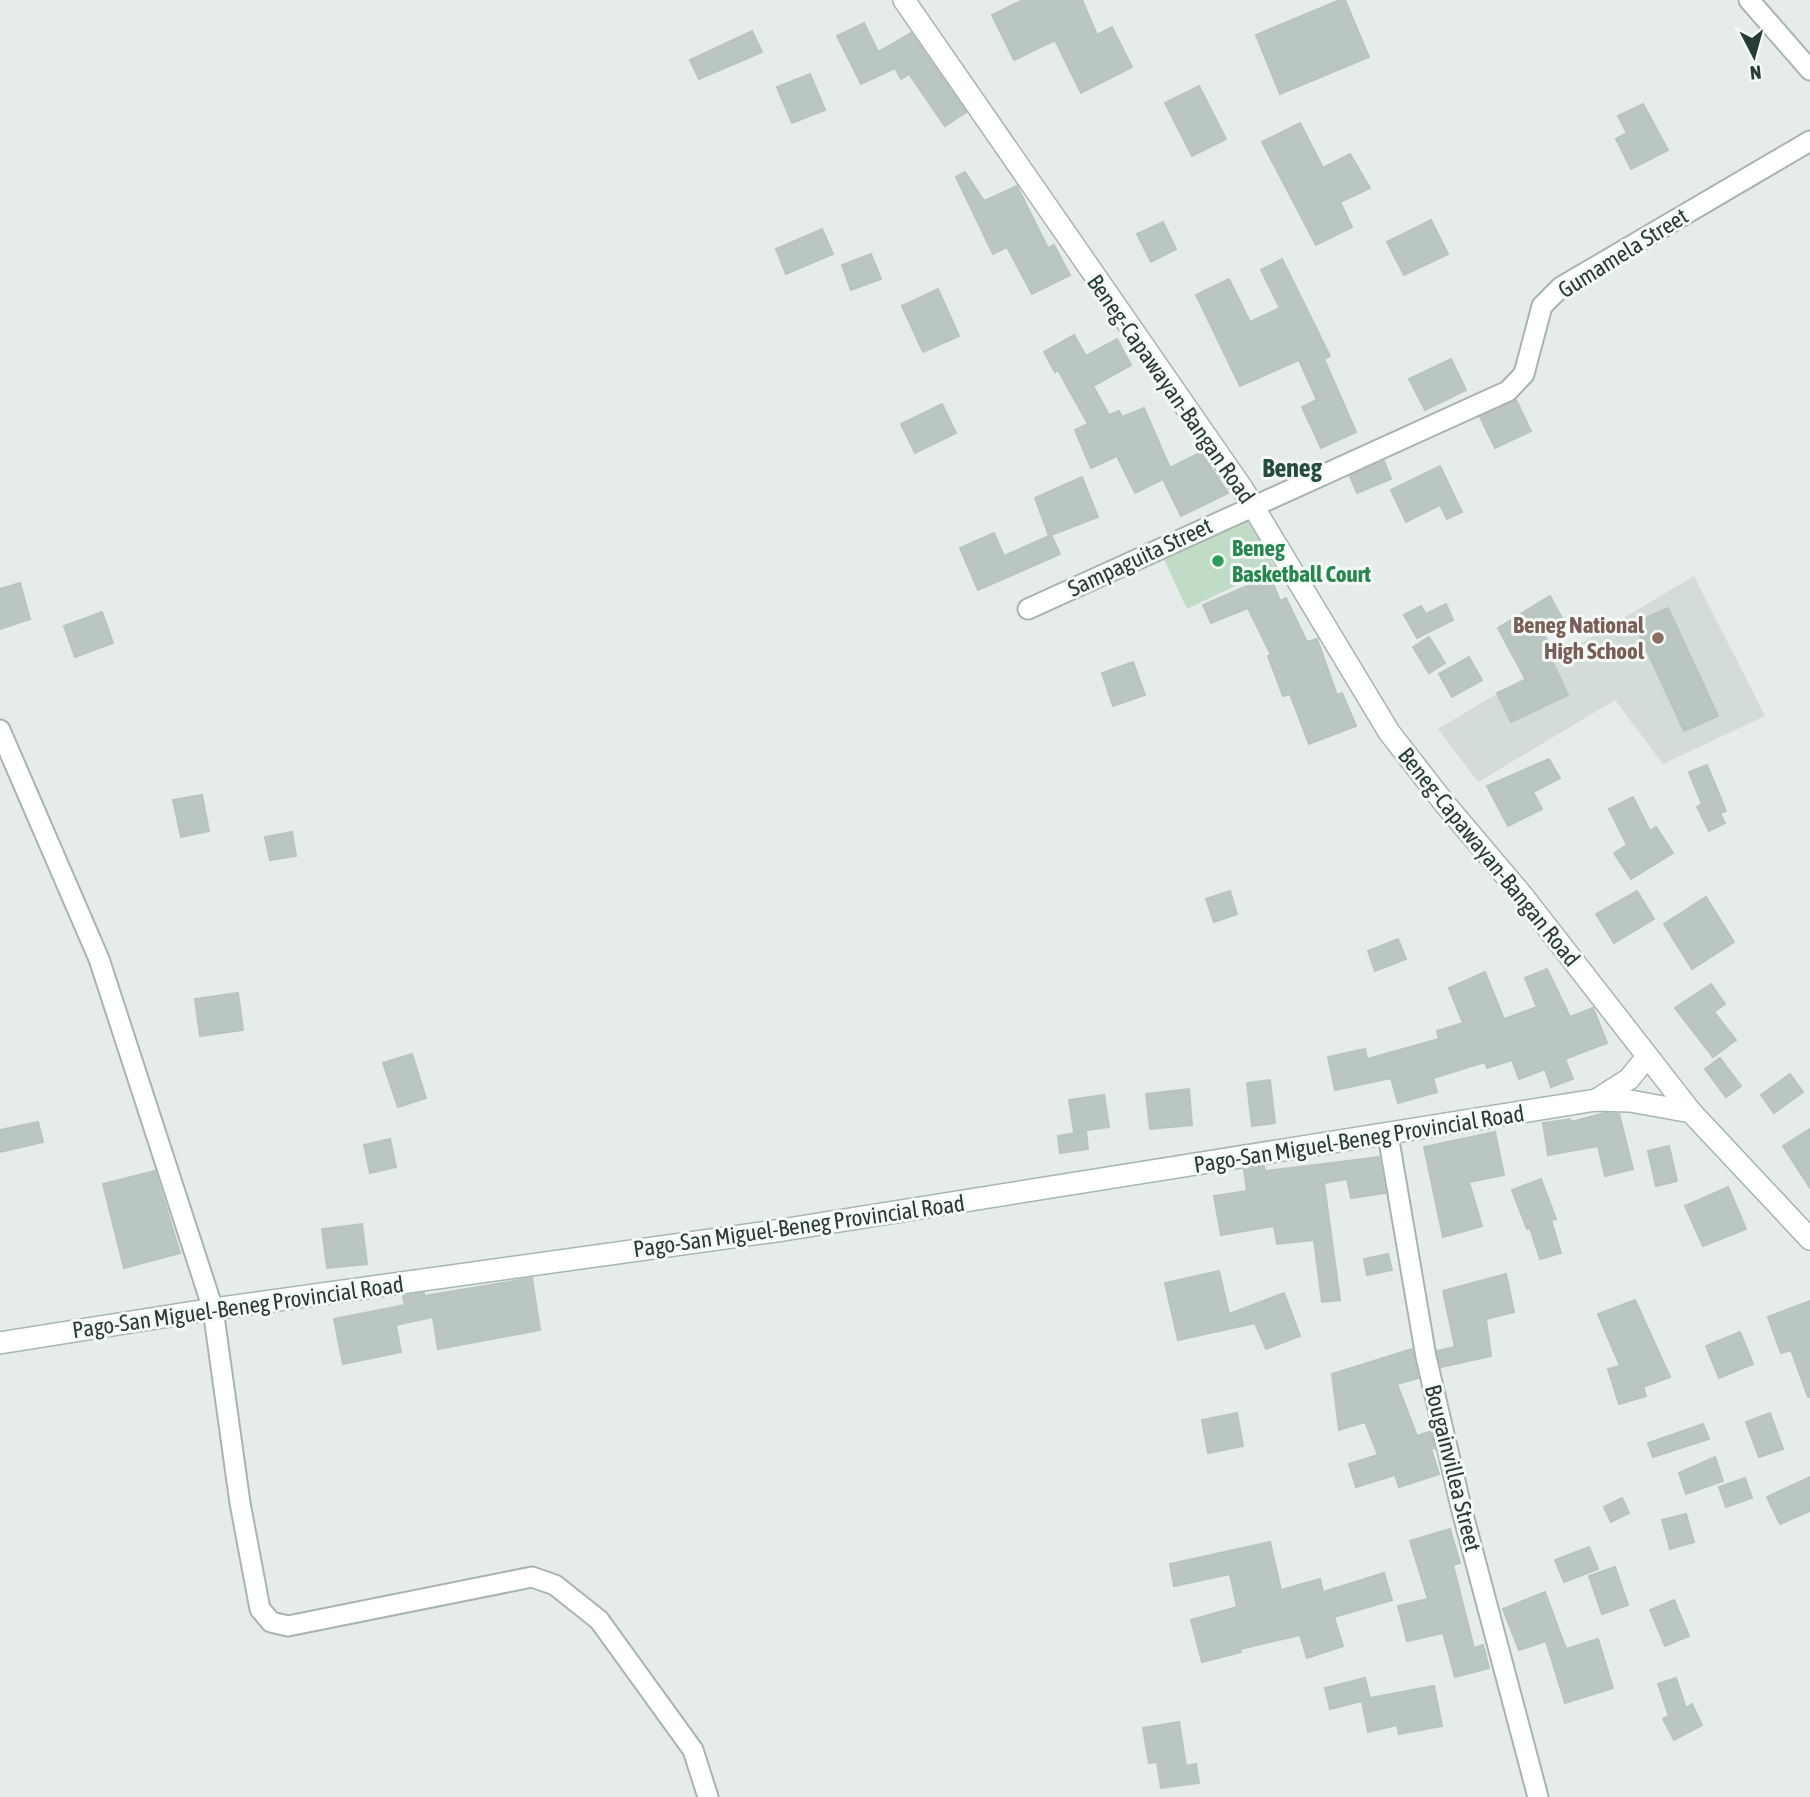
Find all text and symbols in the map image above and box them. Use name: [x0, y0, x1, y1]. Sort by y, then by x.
north arrow: [1719, 21, 1789, 91]
text: N: [1749, 61, 1763, 84]
street label: Gumamela Street: [1553, 203, 1693, 303]
street label: Beneg-Capawayan-Bangan Road: [1082, 270, 1260, 508]
district label: Beneg: [1262, 453, 1323, 483]
street label: Sampaguita Street: [1064, 512, 1216, 602]
place label: Beneg Basketball Court: [1232, 535, 1371, 587]
marker: Beneg Basketball Court: [1210, 553, 1226, 569]
place label: Beneg National High School: [1513, 612, 1645, 664]
marker: Beneg National High School: [1650, 630, 1666, 646]
street label: Beneg-Capawayan-Bangan Road: [1393, 743, 1585, 971]
street label: Pago-San Miguel-Beneg Provincial Road: [1192, 1100, 1526, 1178]
street label: Pago-San Miguel-Beneg Provincial Road: [632, 1190, 966, 1262]
street label: Pago-San Miguel-Beneg Provincial Road: [71, 1271, 405, 1343]
street label: Bougainvillea Street: [1420, 1382, 1486, 1554]

